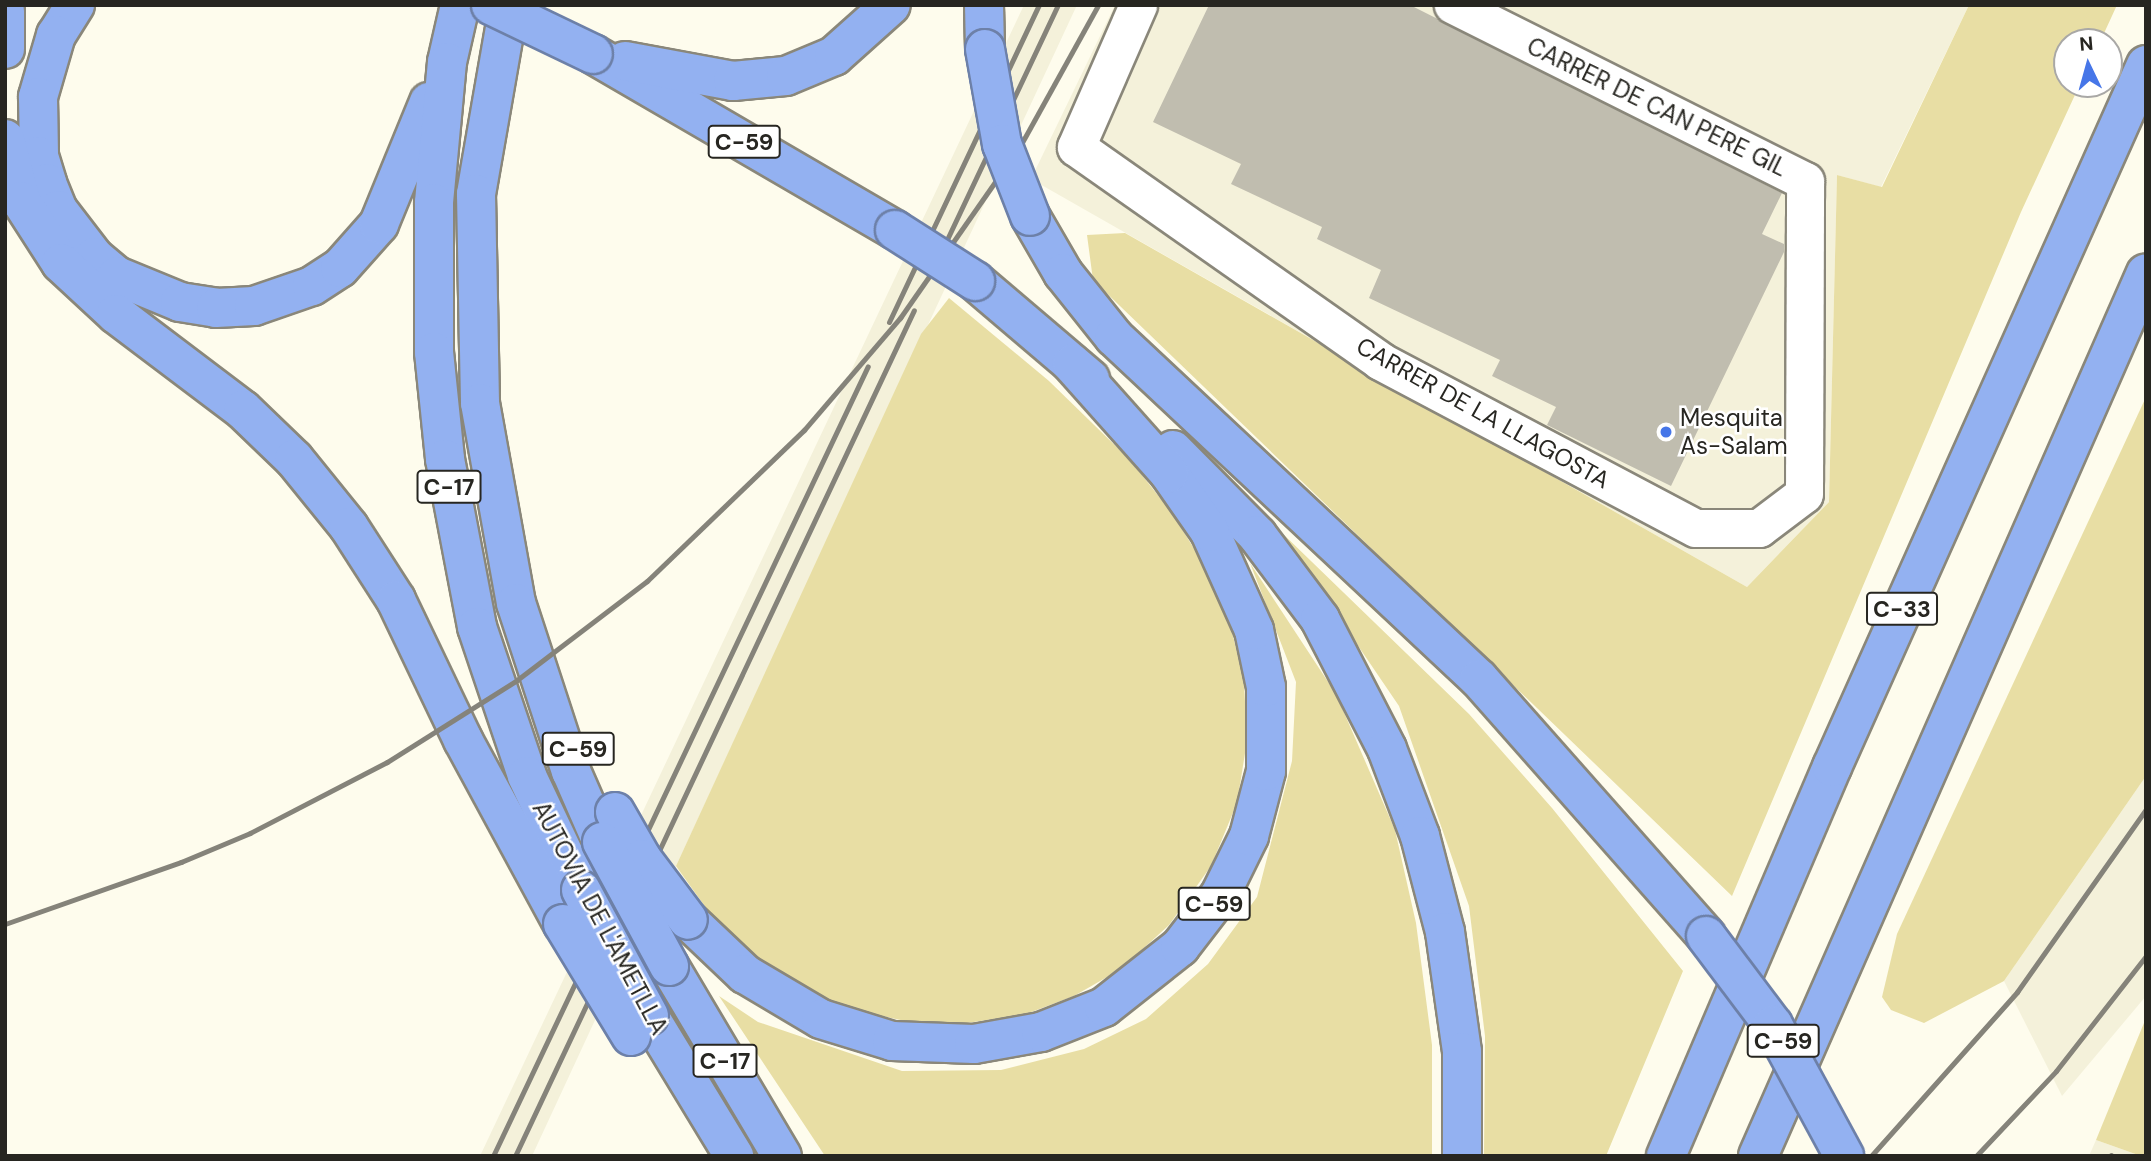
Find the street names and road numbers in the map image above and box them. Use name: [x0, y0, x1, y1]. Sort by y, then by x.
street label: CARRER DE CAN PERE GIL: [1522, 31, 1792, 183]
road number: C-59: [707, 122, 781, 162]
street label: CARRER DE LA LLAGOSTA: [1351, 331, 1615, 495]
road number: C-17: [416, 467, 482, 506]
road number: C-33: [1865, 590, 1939, 628]
road number: C-59: [541, 730, 615, 768]
street label: AUTOVIA DE L'AMETLLA: [526, 797, 674, 1039]
road number: C-59: [1177, 884, 1251, 923]
road number: C-59: [1746, 1022, 1820, 1060]
road number: C-17: [692, 1042, 758, 1080]

